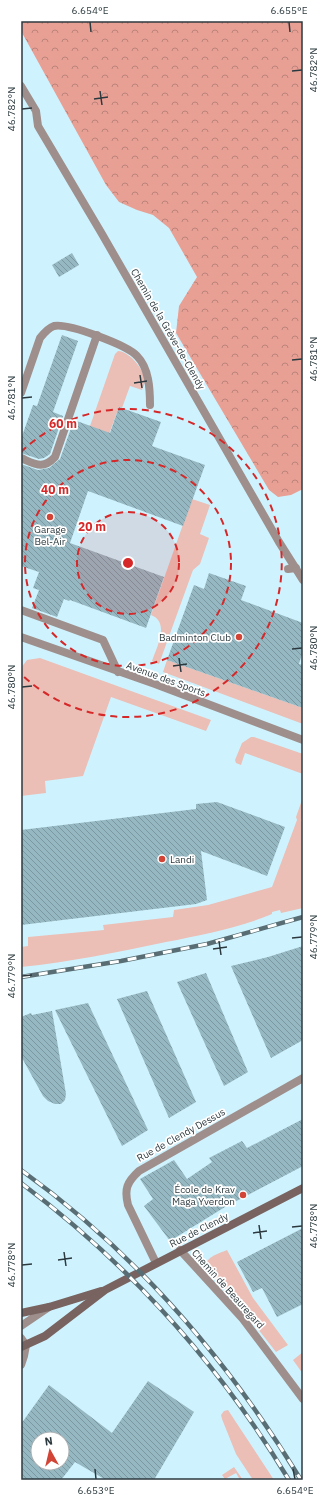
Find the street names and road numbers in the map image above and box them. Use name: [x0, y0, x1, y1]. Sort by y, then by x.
street label: Chemin de la Grève-de-Clendy: [128, 266, 208, 392]
street label: Avenue des Sports: [125, 659, 208, 699]
street label: Rue de Clendy Dessus: [134, 1105, 228, 1165]
street label: Rue de Clendy: [167, 1210, 231, 1250]
street label: Chemin de Beauregard: [189, 1247, 267, 1331]

